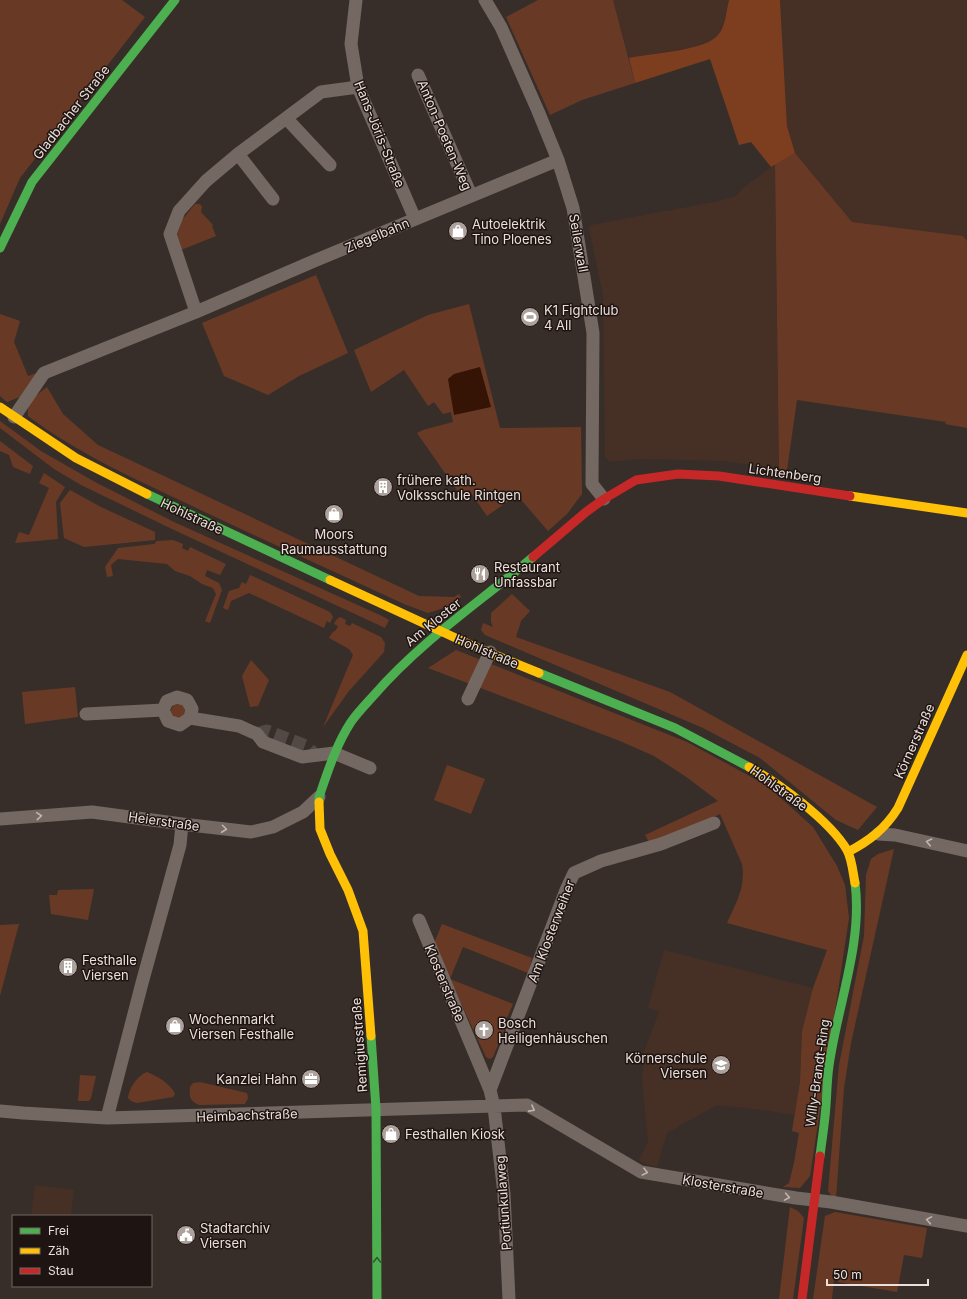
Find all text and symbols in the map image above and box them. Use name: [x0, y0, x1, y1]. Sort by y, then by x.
street label: Gladbacher Straße: [29, 62, 113, 162]
street label: Anton-Poeten-Weg: [415, 77, 475, 193]
street label: Hans-Jöris-Straße: [351, 78, 409, 190]
street label: Seilerwall: [566, 213, 592, 273]
street label: Ziegelbahn: [342, 214, 412, 256]
place label: Autoelektrik Tino Ploenes: [472, 216, 552, 247]
shop icon: Autoelektrik Tino Ploenes: [447, 220, 469, 242]
place label: K1 Fightclub 4 All: [544, 302, 619, 333]
sports icon: K1 Fightclub 4 All: [519, 306, 541, 328]
street label: Lichtenberg: [748, 460, 822, 486]
place label: frühere kath. Volksschule Rintgen: [397, 472, 521, 503]
building icon: frühere kath. Volksschule Rintgen: [372, 476, 394, 498]
street label: Hohlstraße: [158, 495, 226, 537]
shop icon: Moors Raumausstattung: [323, 503, 345, 525]
place label: Moors Raumausstattung: [281, 526, 387, 557]
place label: Restaurant Unfassbar: [494, 559, 560, 590]
restaurant icon: Restaurant Unfassbar: [469, 563, 491, 585]
street label: Am Kloster: [402, 595, 464, 649]
street label: Hohlstraße: [453, 631, 521, 671]
street label: Körnerstraße: [890, 701, 938, 781]
street label: Hohlstraße: [747, 762, 811, 814]
street label: Heierstraße: [127, 808, 201, 834]
one-way arrow: [36, 811, 42, 820]
one-way arrow: [220, 824, 227, 833]
one-way arrow: [926, 839, 932, 847]
street label: Am Klosterweiher: [524, 877, 578, 985]
street label: Klosterstraße: [422, 942, 468, 1024]
place label: Festhalle Viersen: [82, 952, 137, 983]
building icon: Festhalle Viersen: [57, 956, 79, 978]
street label: Remigiusstraße: [348, 997, 370, 1093]
place label: Wochenmarkt Viersen Festhalle: [189, 1011, 294, 1042]
shop icon: Wochenmarkt Viersen Festhalle: [164, 1015, 186, 1037]
place label: Bosch Heiligenhäuschen: [498, 1015, 608, 1046]
street label: Willy-Brandt-Ring: [802, 1018, 832, 1128]
church icon: Bosch Heiligenhäuschen: [473, 1019, 495, 1041]
place label: Körnerschule Viersen: [625, 1050, 707, 1081]
school or university icon: Körnerschule Viersen: [710, 1054, 732, 1076]
office icon: Kanzlei Hahn: [300, 1068, 322, 1090]
place label: Kanzlei Hahn: [216, 1071, 297, 1087]
one-way arrow: [528, 1104, 535, 1112]
street label: Heimbachstraße: [196, 1105, 298, 1125]
shop icon: Festhallen Kiosk: [380, 1123, 402, 1145]
place label: Festhallen Kiosk: [405, 1126, 505, 1142]
street label: Portiunkulaweg: [492, 1155, 514, 1251]
one-way arrow: [642, 1168, 649, 1176]
street label: Klosterstraße: [681, 1171, 765, 1201]
one-way arrow: [784, 1192, 790, 1201]
legend: [12, 1215, 152, 1287]
one-way arrow: [925, 1216, 932, 1225]
place label: Stadtarchiv Viersen: [200, 1220, 270, 1251]
text: Frei: [48, 1223, 69, 1238]
public building icon: Stadtarchiv Viersen: [175, 1224, 197, 1246]
text: Zäh: [48, 1243, 69, 1258]
one-way arrow: [373, 1257, 381, 1263]
scale bar: [827, 1261, 928, 1287]
text: Stau: [48, 1263, 74, 1278]
text: 50 m: [833, 1267, 862, 1282]

